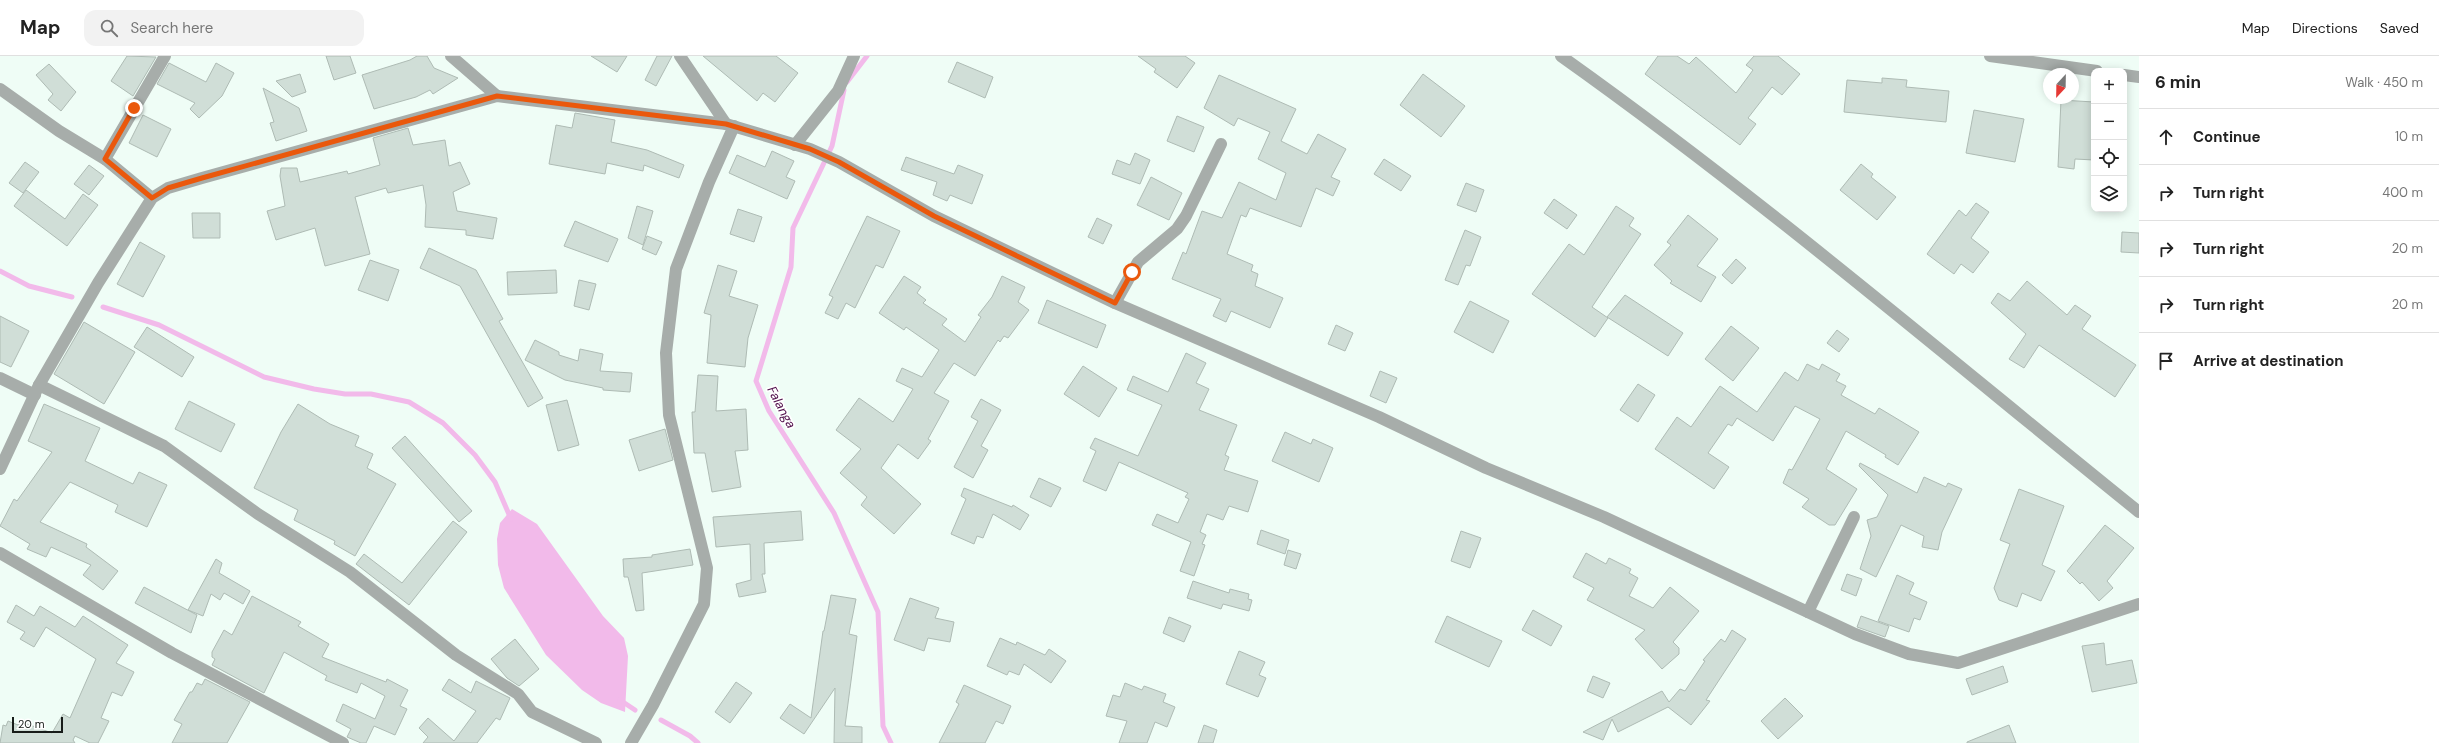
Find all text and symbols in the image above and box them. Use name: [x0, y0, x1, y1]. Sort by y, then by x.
search box: [84, 10, 364, 46]
text: Map: [20, 15, 60, 40]
icon: search: [98, 17, 120, 39]
text: Search here: [130, 18, 213, 38]
text: Map: [2242, 19, 2270, 37]
text: Directions: [2292, 19, 2358, 37]
text: Saved: [2380, 19, 2419, 37]
north arrow: [2043, 68, 2079, 104]
map controls: [2091, 68, 2127, 212]
button: +: [2091, 68, 2127, 104]
text: 6 min: [2155, 71, 2201, 93]
text: Walk · 450 m: [2345, 74, 2423, 91]
route end: [125, 99, 143, 117]
button: −: [2091, 104, 2127, 140]
icon: ahead: [2155, 126, 2177, 148]
text: Continue: [2193, 127, 2261, 147]
text: 10 m: [2395, 128, 2423, 145]
button: locate: [2091, 140, 2127, 176]
button: layers: [2091, 176, 2127, 212]
icon: right: [2155, 182, 2177, 204]
text: Turn right: [2193, 183, 2264, 203]
text: 400 m: [2382, 184, 2423, 201]
icon: right: [2155, 238, 2177, 260]
text: Turn right: [2193, 239, 2264, 259]
text: 20 m: [2392, 240, 2423, 257]
route start: [1123, 263, 1141, 281]
icon: right: [2155, 294, 2177, 316]
text: Turn right: [2193, 295, 2264, 315]
text: 20 m: [2392, 296, 2423, 313]
icon: arrive: [2155, 350, 2177, 372]
text: Arrive at destination: [2193, 351, 2344, 371]
water label: Falanga: [763, 383, 800, 431]
scale bar: [12, 715, 63, 734]
text: 20 m: [18, 717, 44, 731]

